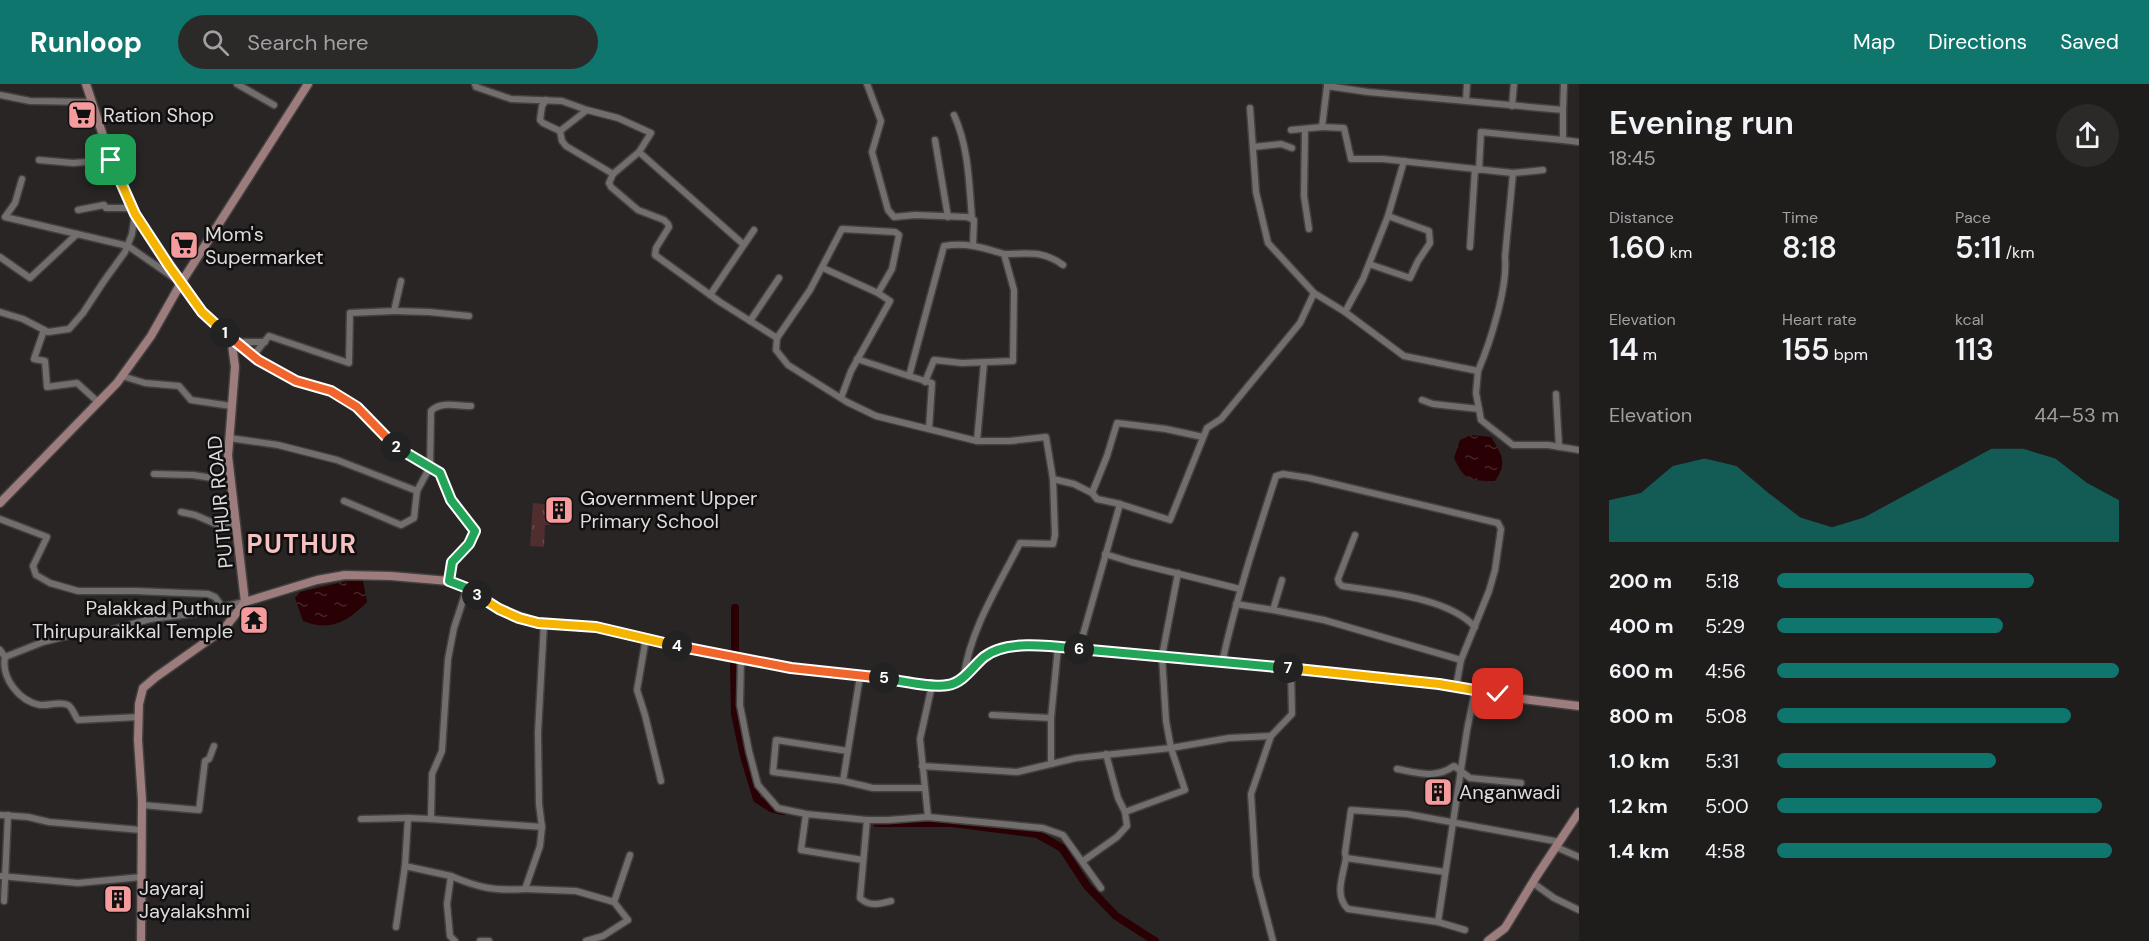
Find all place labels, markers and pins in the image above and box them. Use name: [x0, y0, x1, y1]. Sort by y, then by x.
supermarket icon: Ration Shop: [66, 99, 98, 131]
place label: Ration Shop: [103, 102, 214, 128]
pin: [85, 134, 136, 185]
place label: Mom's Supermarket: [205, 221, 324, 270]
supermarket icon: Mom's Supermarket: [168, 229, 200, 261]
pin: 1: [210, 318, 240, 348]
pin: 2: [381, 432, 411, 462]
place label: Government Upper Primary School: [580, 485, 758, 534]
building icon: Government Upper Primary School: [543, 494, 575, 526]
pin: 3: [462, 580, 492, 610]
place label: Palakkad Puthur Thirupuraikkal Temple: [32, 595, 233, 644]
temple icon: Palakkad Puthur Thirupuraikkal Temple: [238, 604, 270, 636]
pin: 4: [662, 631, 692, 661]
pin: 6: [1064, 634, 1094, 664]
pin: 7: [1273, 653, 1303, 683]
pin: 5: [869, 663, 899, 693]
pin: [1472, 668, 1523, 719]
building icon: Anganwadi: [1422, 776, 1454, 808]
place label: Anganwadi: [1459, 779, 1560, 805]
place label: Jayaraj Jayalakshmi: [139, 875, 250, 924]
building icon: Jayaraj Jayalakshmi: [102, 883, 134, 915]

